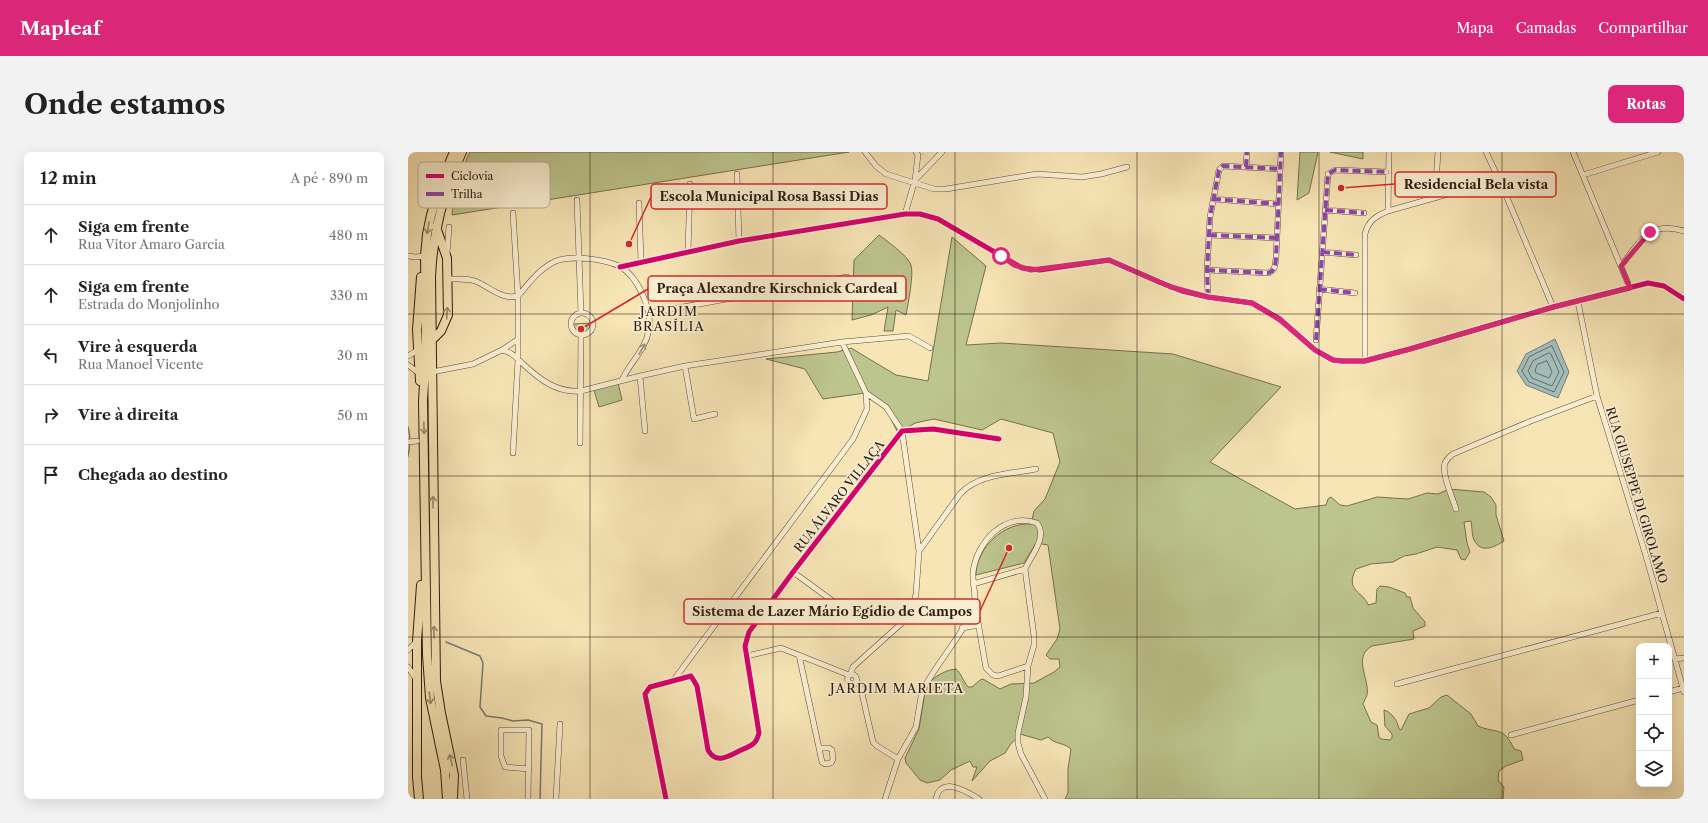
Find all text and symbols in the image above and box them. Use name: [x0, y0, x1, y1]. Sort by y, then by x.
text: Mapleaf: [20, 17, 101, 40]
text: Mapa: [1456, 19, 1494, 37]
text: Camadas: [1516, 19, 1576, 37]
text: Compartilhar: [1598, 19, 1688, 37]
button: Rotas: [1608, 85, 1684, 123]
text: Onde estamos: [24, 87, 225, 121]
legend: [418, 162, 550, 208]
text: 12 min: [40, 168, 97, 188]
text: Ciclovia: [451, 169, 494, 183]
text: A pé · 890 m: [290, 170, 368, 186]
callout: Residencial Bela vista: [1395, 172, 1556, 197]
text: Residencial Bela vista: [1404, 176, 1549, 192]
callout: Escola Municipal Rosa Bassi Dias: [651, 184, 887, 209]
text: Trilha: [451, 187, 483, 201]
text: Escola Municipal Rosa Bassi Dias: [659, 188, 879, 204]
text: Siga em frente: [78, 217, 189, 236]
one-way arrow: [424, 221, 432, 234]
route end: [1641, 223, 1659, 241]
icon: ahead: [40, 224, 62, 246]
text: 480 m: [329, 227, 368, 243]
text: Rua Vitor Amaro Garcia: [78, 236, 225, 252]
route start: [992, 247, 1010, 265]
callout: Praça Alexandre Kirschnick Cardeal: [648, 276, 906, 301]
text: Siga em frente: [78, 277, 189, 296]
text: Praça Alexandre Kirschnick Cardeal: [656, 280, 898, 296]
icon: ahead: [40, 284, 62, 306]
text: 330 m: [330, 287, 368, 303]
text: Estrada do Monjolinho: [78, 296, 220, 312]
district label: JARDIM BRASÍLIA: [633, 303, 705, 334]
one-way arrow: [444, 307, 451, 320]
text: Vire à esquerda: [78, 337, 197, 356]
one-way arrow: [639, 343, 646, 355]
icon: left: [40, 344, 62, 366]
text: 30 m: [337, 347, 368, 363]
text: Rua Manoel Vicente: [78, 356, 203, 372]
icon: right: [40, 404, 62, 426]
text: Vire à direita: [78, 405, 178, 424]
street label: RUA GIUSEPPE DI GIROLAMO: [1603, 405, 1671, 585]
text: 50 m: [337, 407, 368, 423]
one-way arrow: [420, 421, 428, 434]
street label: RUA ÁLVARO VILLAÇA: [790, 436, 888, 555]
icon: arrive: [40, 464, 62, 486]
text: Chegada ao destino: [78, 465, 228, 484]
one-way arrow: [429, 496, 437, 509]
callout: Sistema de Lazer Mário Egídio de Campos: [684, 599, 980, 624]
text: Sistema de Lazer Mário Egídio de Campos: [692, 603, 972, 619]
one-way arrow: [430, 626, 438, 639]
map controls: [1636, 643, 1672, 787]
button: +: [1636, 643, 1672, 679]
button: −: [1636, 679, 1672, 715]
district label: JARDIM MARIETA: [828, 680, 964, 696]
one-way arrow: [427, 691, 434, 704]
button: locate: [1636, 715, 1672, 751]
button: layers: [1636, 751, 1672, 787]
one-way arrow: [447, 754, 455, 767]

